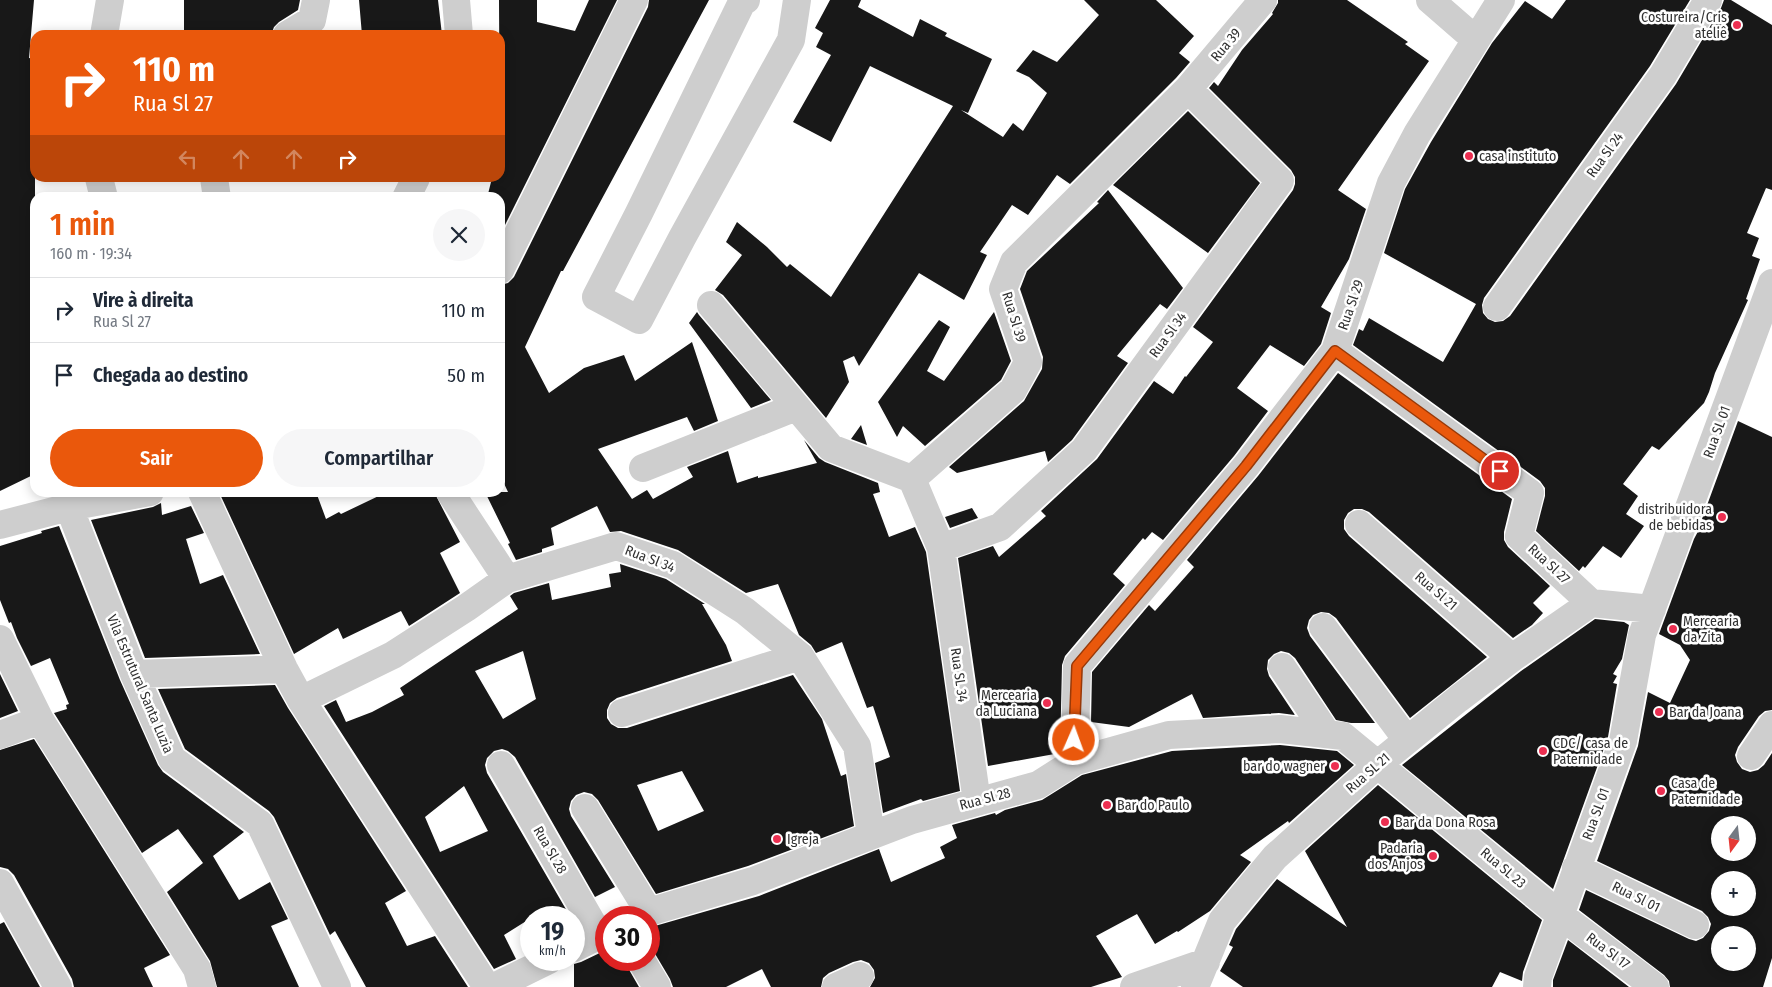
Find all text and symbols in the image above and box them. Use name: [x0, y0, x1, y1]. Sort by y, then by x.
place label: Costureira/Cris ateliê: [1641, 9, 1727, 42]
marker: Costureira/Cris ateliê: [1731, 19, 1743, 31]
street label: Rua 39: [1207, 25, 1245, 65]
text: 110 m: [133, 48, 215, 90]
icon: right: [50, 50, 115, 115]
text: Rua Sl 27: [133, 90, 213, 117]
street label: Rua Sl 24: [1583, 129, 1627, 181]
icon: left: [174, 145, 202, 173]
icon: ahead: [227, 145, 255, 173]
icon: ahead: [280, 145, 308, 173]
icon: right: [333, 145, 361, 173]
place label: casa instituto: [1479, 148, 1556, 165]
marker: casa instituto: [1463, 150, 1475, 162]
text: 1 min: [50, 207, 115, 243]
button: close: [433, 209, 485, 261]
text: 160 m · 19:34: [50, 244, 132, 263]
street label: Rua Sl 29: [1335, 278, 1368, 332]
text: Vire à direita: [93, 289, 194, 312]
street label: Rua Sl 39: [998, 290, 1030, 345]
icon: right: [50, 296, 78, 324]
text: 110 m: [441, 299, 485, 322]
street label: Rua Sl 34: [1146, 309, 1190, 361]
text: Rua Sl 27: [93, 312, 151, 331]
icon: arrive: [50, 361, 78, 389]
text: Chegada ao destino: [93, 364, 248, 387]
text: 50 m: [447, 364, 485, 387]
street label: Rua SL 01: [1700, 404, 1734, 460]
button: Sair: [50, 429, 263, 487]
button: Compartilhar: [273, 429, 485, 487]
pin: [1479, 450, 1521, 492]
icon: arrive: [1486, 457, 1514, 485]
place label: distribuidora de bebidas: [1638, 501, 1712, 534]
marker: distribuidora de bebidas: [1716, 511, 1728, 523]
street label: Rua Sl 27: [1525, 540, 1574, 588]
street label: Rua Sl 34: [623, 542, 678, 576]
street label: Rua Sl 21: [1411, 568, 1461, 614]
street label: Vila Estrutural Santa Luzia: [103, 612, 177, 756]
place label: Mercearia da Zita: [1683, 613, 1739, 646]
marker: Mercearia da Zita: [1667, 623, 1679, 635]
street label: Rua SL 34: [947, 647, 971, 703]
place label: Mercearia da Luciana: [975, 687, 1037, 720]
marker: Mercearia da Luciana: [1041, 697, 1053, 709]
place label: Bar da Joana: [1669, 704, 1742, 721]
marker: Bar da Joana: [1653, 706, 1665, 718]
position arrow: [1047, 713, 1099, 765]
place label: CDC/ casa de Paternidade: [1553, 735, 1628, 768]
marker: CDC/ casa de Paternidade: [1537, 745, 1549, 757]
street label: Rua SL 21: [1342, 749, 1394, 797]
place label: bar do wagner: [1243, 758, 1325, 775]
marker: bar do wagner: [1329, 760, 1341, 772]
place label: Casa de Paternidade: [1671, 775, 1740, 808]
street label: Rua Sl 28: [958, 784, 1012, 814]
marker: Casa de Paternidade: [1655, 785, 1667, 797]
street label: Rua SL 01: [1579, 786, 1613, 842]
place label: Bar do Paulo: [1117, 797, 1190, 814]
marker: Bar do Paulo: [1101, 799, 1113, 811]
place label: Bar da Dona Rosa: [1395, 814, 1496, 831]
marker: Bar da Dona Rosa: [1379, 816, 1391, 828]
north arrow: [1711, 816, 1756, 861]
map controls: [1711, 816, 1756, 971]
street label: Rua Sl 28: [530, 823, 570, 877]
place label: Igreja: [787, 831, 819, 848]
marker: Igreja: [771, 833, 783, 845]
place label: Padaria dos Anjos: [1367, 840, 1423, 873]
street label: Rua SL 23: [1477, 844, 1529, 892]
marker: Padaria dos Anjos: [1427, 850, 1439, 862]
button: +: [1711, 871, 1756, 916]
street label: Rua Sl 01: [1609, 878, 1663, 916]
speed limit sign: 30: [595, 906, 660, 971]
text: 19: [541, 917, 564, 947]
button: −: [1711, 926, 1756, 971]
street label: Rua Sl 17: [1583, 929, 1633, 973]
text: km/h: [539, 944, 566, 958]

